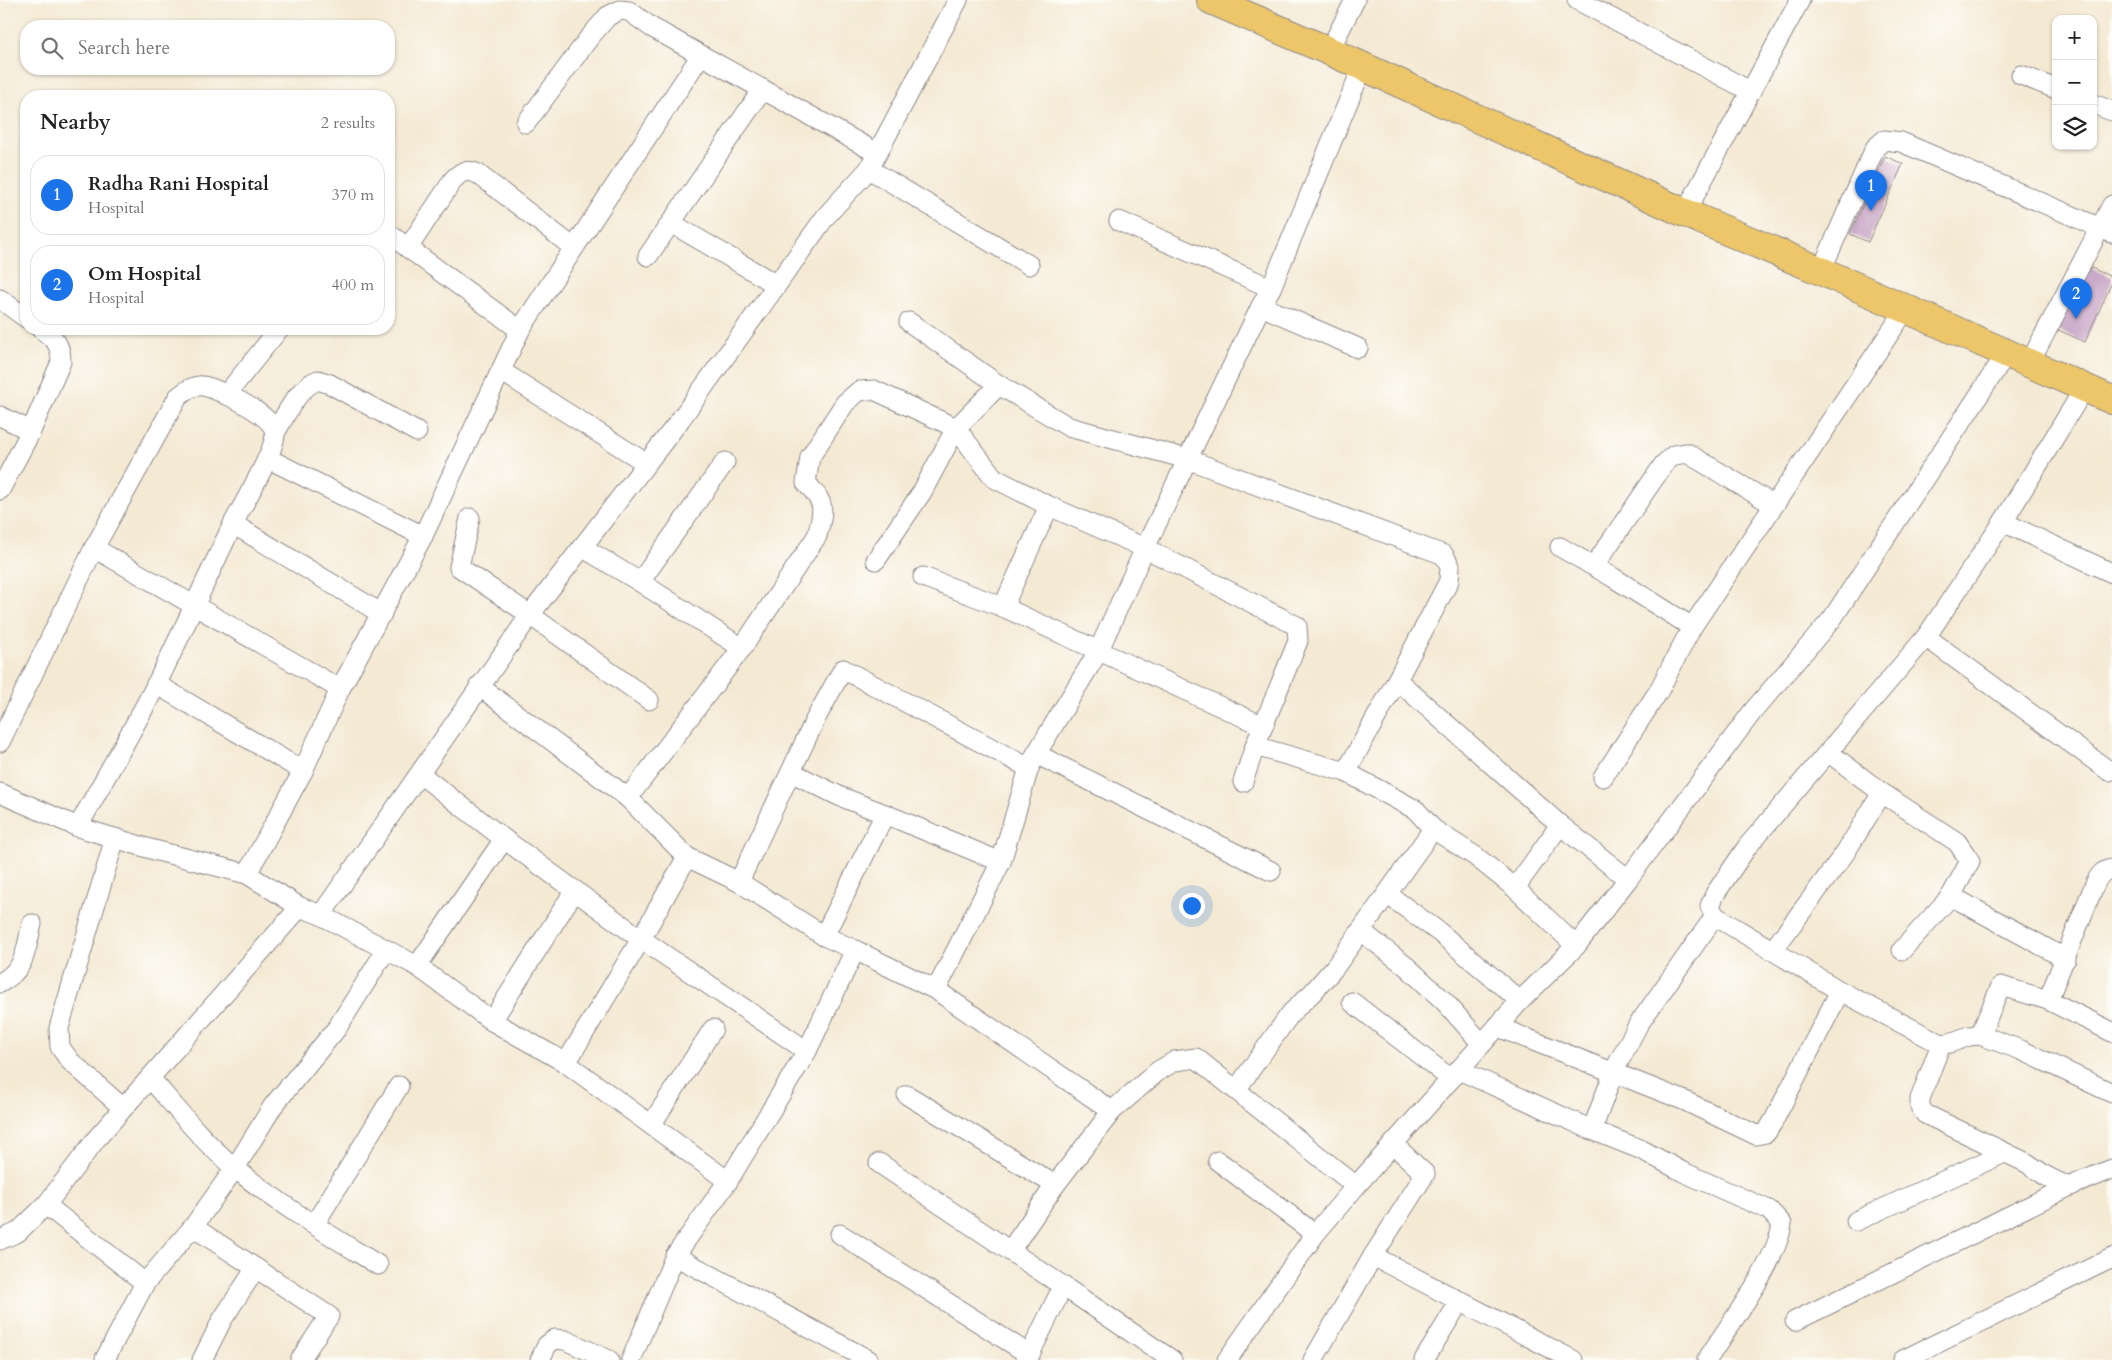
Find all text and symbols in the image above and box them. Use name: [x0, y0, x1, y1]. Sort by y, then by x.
map controls: [2052, 15, 2097, 150]
button: +: [2052, 15, 2097, 60]
search box: [20, 20, 395, 75]
icon: search: [38, 34, 66, 62]
text: Search here: [78, 35, 170, 61]
button: −: [2052, 60, 2097, 105]
button: layers: [2052, 105, 2097, 150]
text: Nearby: [40, 108, 111, 137]
text: 2 results: [321, 112, 375, 134]
pin: 1: [1855, 170, 1887, 211]
text: Radha Rani Hospital: [88, 171, 269, 197]
text: 1: [53, 184, 61, 206]
text: 370 m: [332, 184, 374, 206]
text: Hospital: [88, 197, 144, 219]
text: Om Hospital: [88, 261, 201, 287]
text: 2: [53, 274, 61, 296]
text: 400 m: [332, 274, 374, 296]
pin: 2: [2060, 278, 2092, 319]
text: Hospital: [88, 287, 144, 309]
your location: [1179, 893, 1205, 919]

